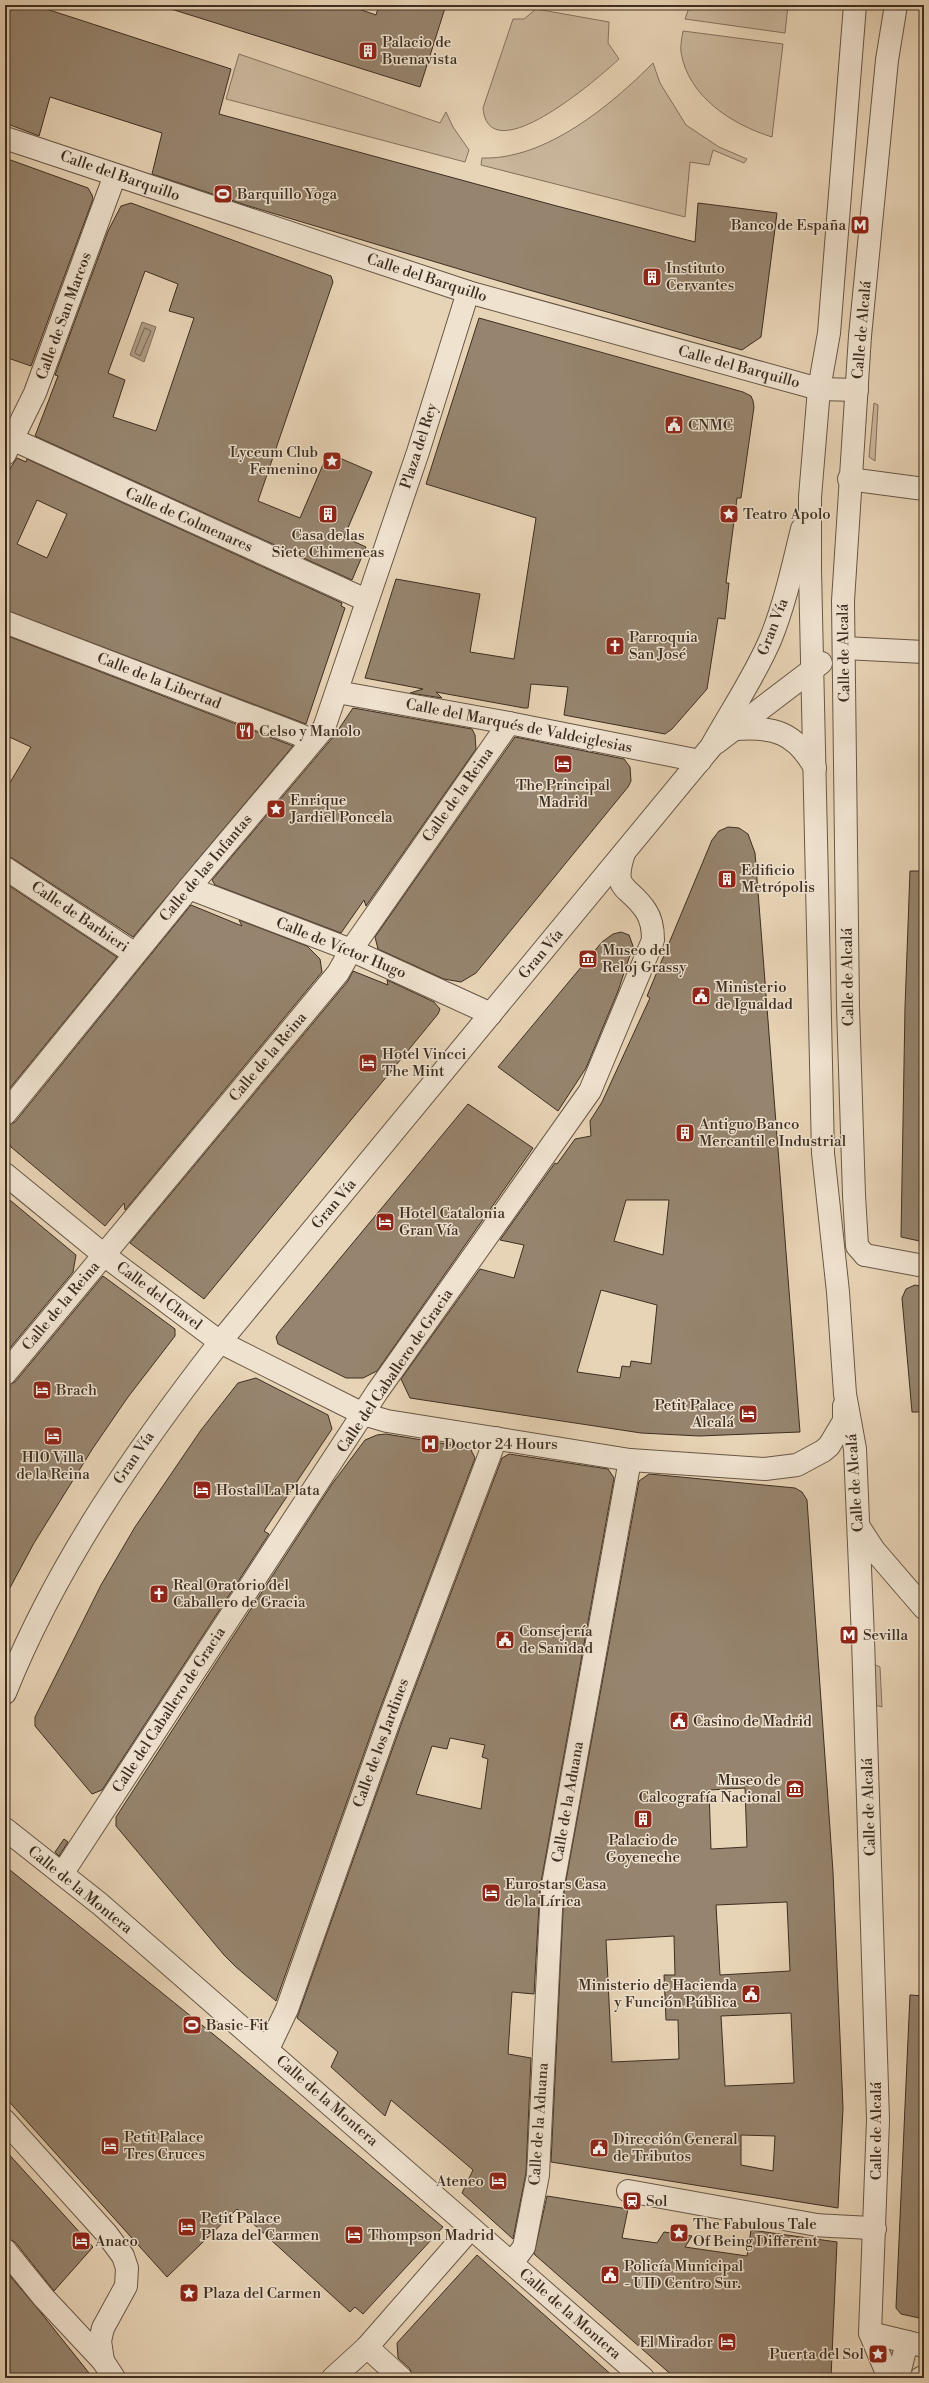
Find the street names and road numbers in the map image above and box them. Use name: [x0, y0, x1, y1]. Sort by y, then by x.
street label: Calle del Barquillo: [58, 147, 182, 205]
street label: Calle de San Marcos: [32, 250, 96, 382]
street label: Calle del Barquillo: [364, 250, 490, 306]
street label: Calle de Alcalá: [848, 280, 876, 380]
street label: Calle del Barquillo: [676, 342, 802, 392]
street label: Plaza del Rey: [396, 400, 442, 491]
street label: Calle de Colmenares: [122, 483, 256, 557]
street label: Gran Vía: [753, 595, 793, 658]
street label: Calle de Alcalá: [834, 603, 854, 702]
street label: Calle de la Libertad: [94, 649, 224, 714]
street label: Calle del Marqués de Valdeiglesias: [404, 695, 634, 757]
street label: Calle de la Reina: [418, 744, 498, 846]
street label: Calle de las Infantas: [155, 810, 257, 926]
street label: Calle de Barbieri: [27, 877, 133, 957]
street label: Calle de Víctor Hugo: [273, 913, 409, 983]
street label: Gran Vía: [515, 925, 568, 983]
street label: Calle de Alcalá: [838, 927, 858, 1026]
street label: Calle de la Reina: [225, 1008, 311, 1106]
street label: Gran Vía: [308, 1175, 361, 1233]
street label: Calle de la Reina: [18, 1257, 104, 1355]
street label: Calle del Clavel: [112, 1258, 206, 1335]
street label: Calle del Caballero de Gracia: [333, 1285, 457, 1457]
street label: Gran Vía: [109, 1428, 159, 1488]
street label: Calle de Alcalá: [842, 1433, 868, 1533]
street label: Calle del Caballero de Gracia: [108, 1623, 230, 1796]
street label: Calle de los Jardines: [349, 1676, 413, 1810]
street label: Calle de la Aduana: [548, 1739, 588, 1864]
street label: Calle de Alcalá: [858, 1757, 880, 1857]
street label: Calle de la Montera: [24, 1842, 136, 1938]
street label: Calle de la Montera: [272, 2051, 382, 2151]
street label: Calle de la Aduana: [525, 2062, 553, 2186]
street label: Calle de Alcalá: [867, 2081, 886, 2180]
street label: Calle de la Montera: [515, 2264, 625, 2364]

